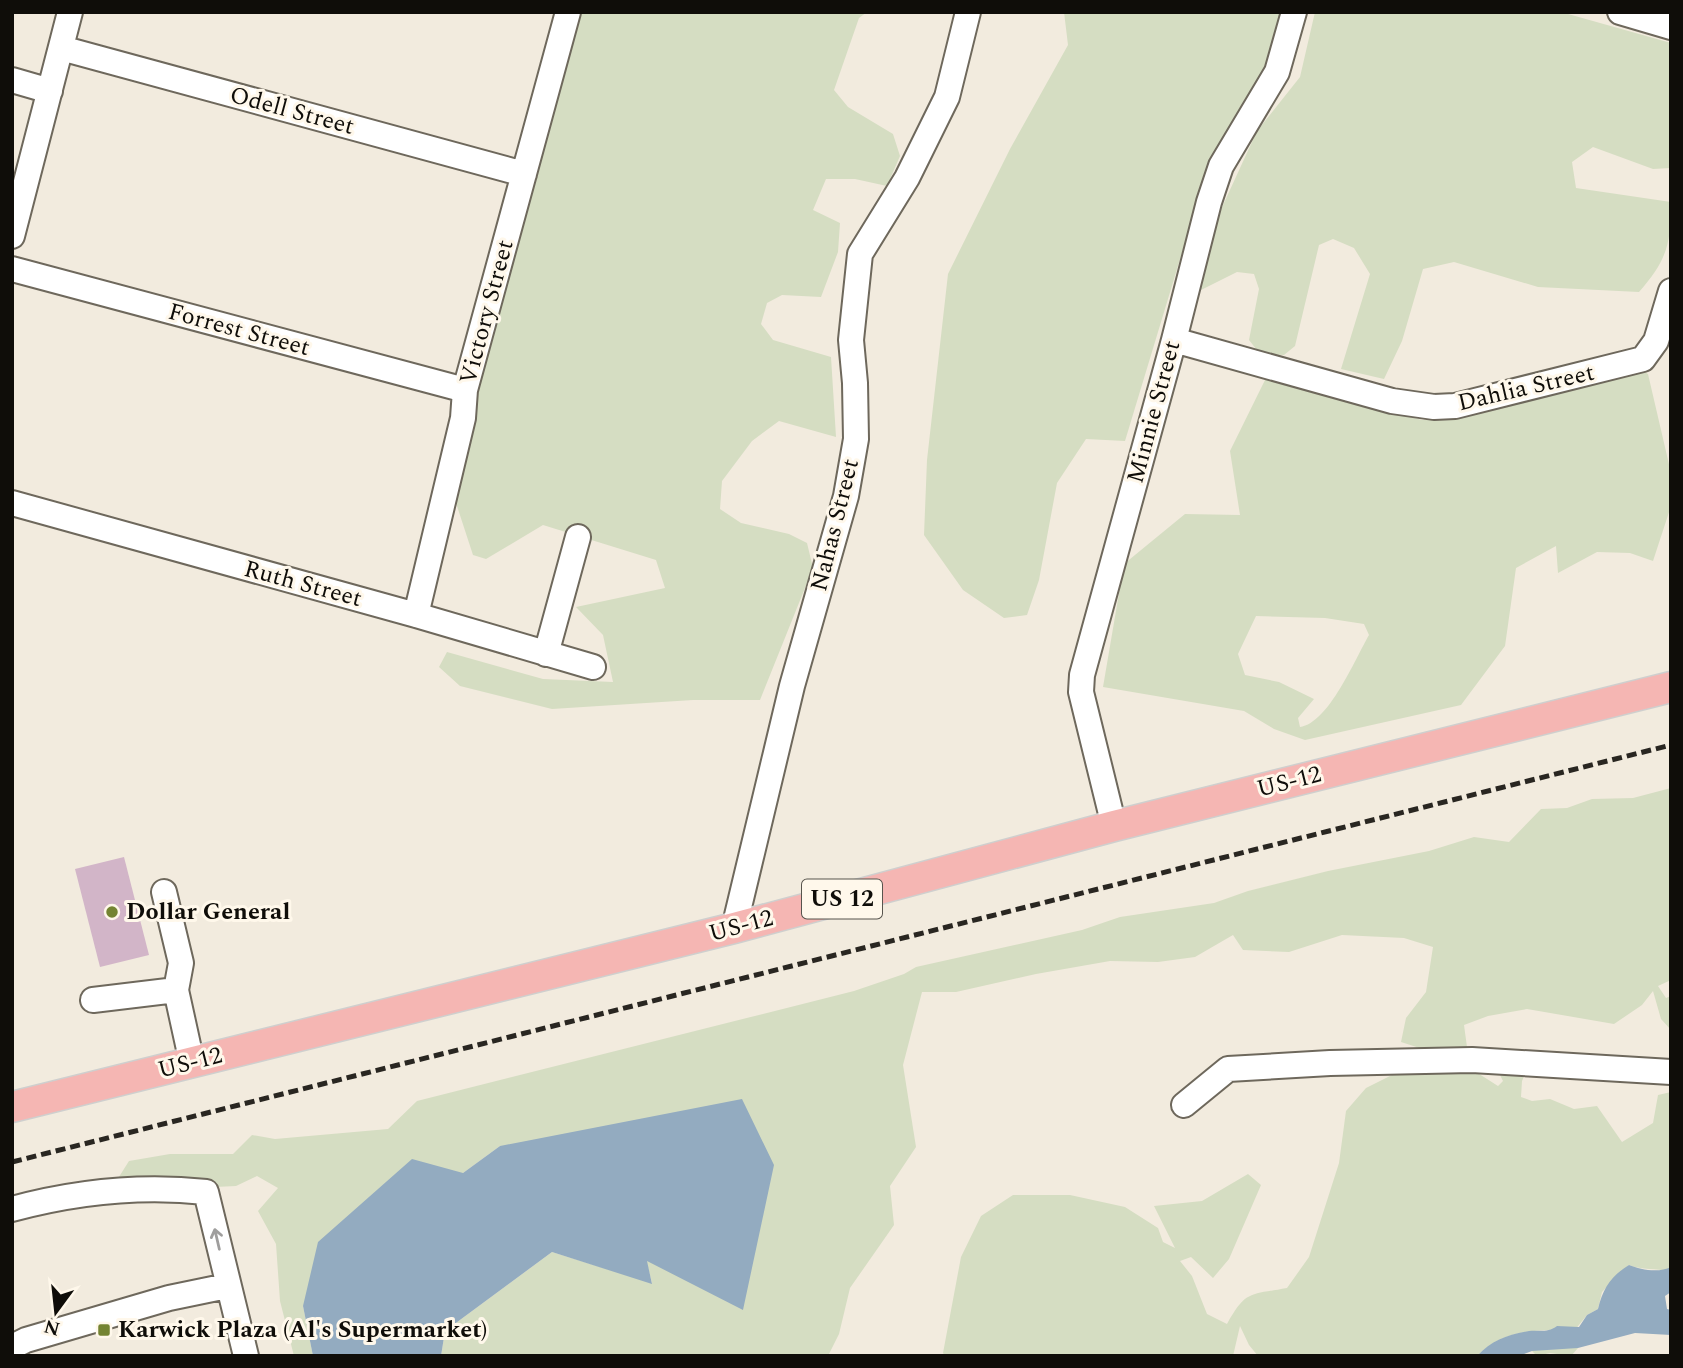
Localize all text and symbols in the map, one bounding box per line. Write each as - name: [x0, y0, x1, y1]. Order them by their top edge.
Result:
- street label: Odell Street: [226, 77, 358, 145]
- street label: Victory Street: [450, 236, 524, 388]
- street label: Forrest Street: [164, 294, 314, 366]
- street label: Minnie Street: [1118, 337, 1190, 487]
- street label: Dahlia Street: [1454, 355, 1598, 421]
- street label: Nahas Street: [801, 455, 869, 595]
- street label: Ruth Street: [240, 551, 366, 617]
- street label: US-12: [1253, 757, 1325, 807]
- road number: US 12: [802, 879, 882, 918]
- place label: Dollar General: [126, 894, 290, 930]
- street label: US-12: [705, 900, 777, 952]
- marker: Dollar General: [104, 904, 120, 920]
- street label: US-12: [154, 1038, 226, 1088]
- one-way arrow: [209, 1228, 223, 1251]
- north arrow: [21, 1277, 91, 1347]
- text: N: [41, 1311, 63, 1343]
- place label: Karwick Plaza (Al's Supermarket): [118, 1312, 487, 1348]
- marker: Karwick Plaza (Al's Supermarket): [96, 1322, 112, 1338]

